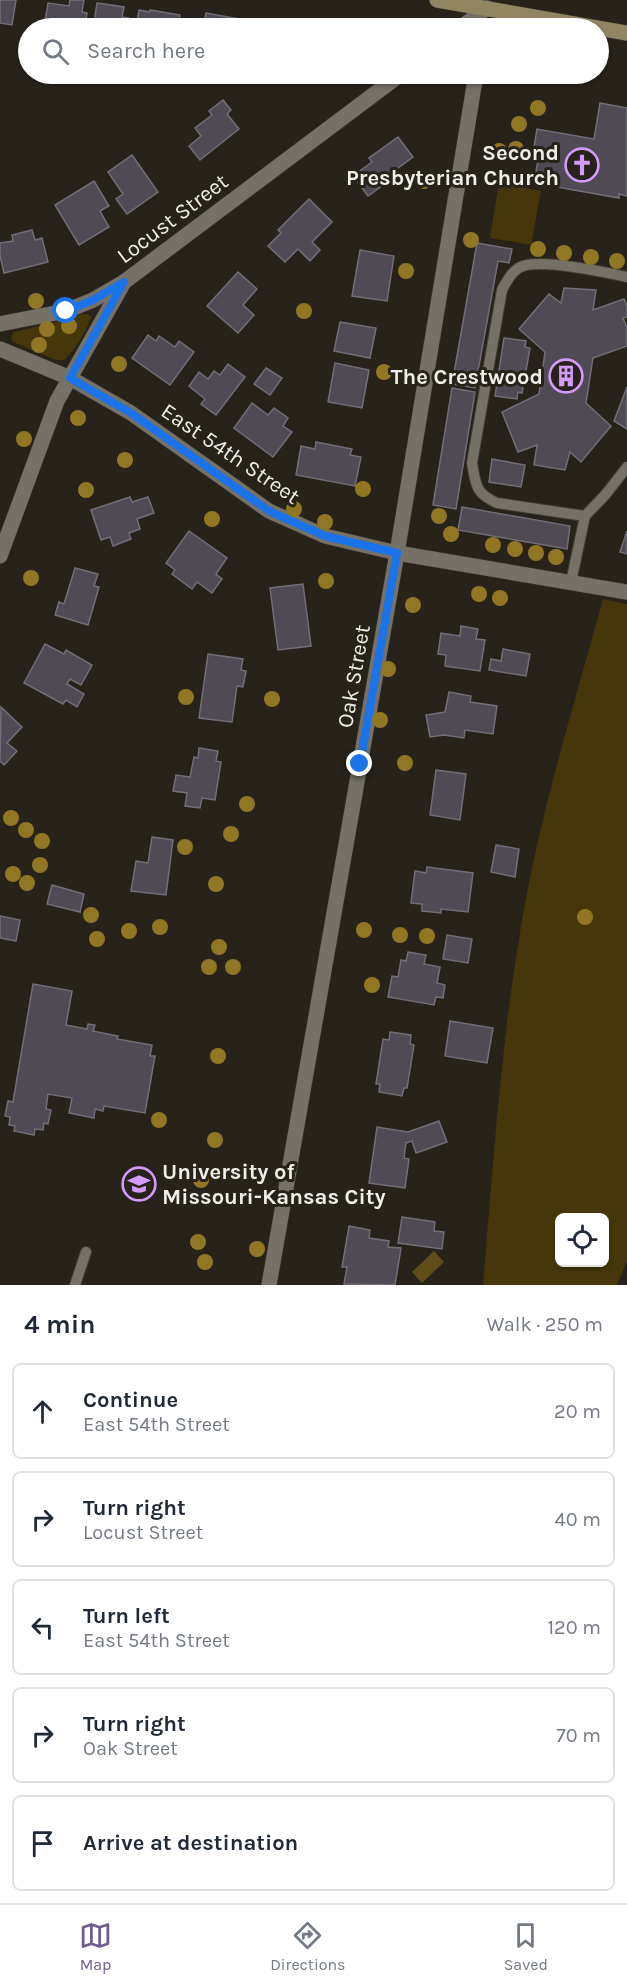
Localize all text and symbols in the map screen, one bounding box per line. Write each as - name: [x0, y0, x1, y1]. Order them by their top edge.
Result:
- search box: [18, 18, 609, 84]
- icon: search: [39, 35, 72, 68]
- text: Search here: [87, 38, 205, 64]
- place label: Second Presbyterian Church: [346, 140, 559, 191]
- church icon: Second Presbyterian Church: [564, 147, 600, 183]
- street label: Locust Street: [112, 169, 233, 269]
- route start: [52, 297, 78, 323]
- building icon: The Crestwood: [548, 358, 584, 394]
- place label: The Crestwood: [391, 364, 543, 390]
- street label: East 54th Street: [156, 398, 305, 510]
- street label: Oak Street: [332, 623, 376, 730]
- route end: [346, 750, 372, 776]
- place label: University of Missouri-Kansas City: [162, 1159, 386, 1210]
- school or university icon: University of Missouri-Kansas City: [121, 1166, 157, 1202]
- map controls: [555, 1213, 609, 1267]
- button: locate: [555, 1213, 609, 1267]
- text: 4 min: [24, 1309, 95, 1340]
- text: Walk · 250 m: [487, 1313, 603, 1336]
- text: Continue: [83, 1387, 178, 1413]
- icon: ahead: [26, 1395, 59, 1428]
- text: 20 m: [554, 1400, 601, 1423]
- text: East 54th Street: [83, 1413, 230, 1436]
- text: Turn right: [83, 1495, 186, 1521]
- icon: right: [26, 1503, 59, 1536]
- text: 40 m: [555, 1508, 601, 1531]
- text: Locust Street: [83, 1521, 203, 1544]
- text: Turn left: [83, 1603, 170, 1629]
- icon: left: [26, 1611, 59, 1644]
- text: 120 m: [547, 1616, 601, 1639]
- text: East 54th Street: [83, 1629, 230, 1652]
- text: Turn right: [83, 1711, 186, 1737]
- icon: right: [26, 1719, 59, 1752]
- text: 70 m: [556, 1724, 601, 1747]
- text: Oak Street: [83, 1737, 178, 1760]
- icon: arrive: [26, 1827, 59, 1860]
- text: Arrive at destination: [83, 1830, 298, 1856]
- tab: Map: [79, 1919, 112, 1974]
- tab: Directions: [270, 1919, 345, 1974]
- tab: Saved: [504, 1919, 548, 1974]

